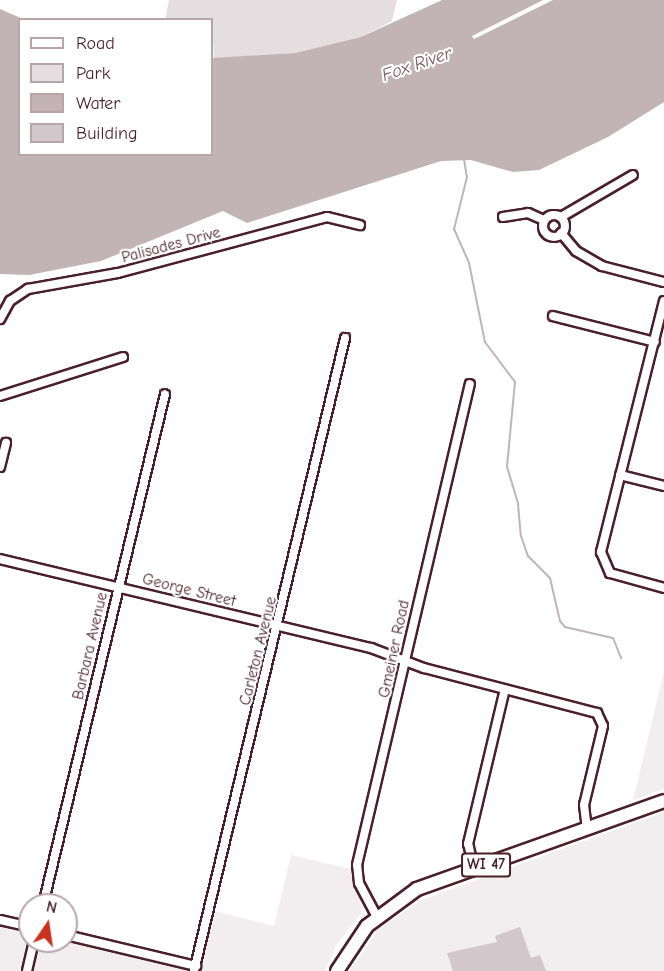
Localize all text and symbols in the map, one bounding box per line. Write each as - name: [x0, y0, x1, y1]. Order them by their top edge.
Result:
- legend: [18, 18, 213, 156]
- text: Road: [76, 33, 115, 54]
- water label: Fox River: [379, 43, 455, 87]
- text: Park: [76, 63, 110, 84]
- text: Water: [76, 93, 120, 114]
- text: Building: [76, 123, 138, 144]
- street label: Palisades Drive: [120, 223, 222, 267]
- street label: George Street: [140, 569, 238, 611]
- street label: Barbara Avenue: [68, 590, 112, 702]
- street label: Carleton Avenue: [235, 595, 281, 707]
- street label: Gmeiner Road: [374, 598, 414, 700]
- road number: WI 47: [460, 853, 512, 877]
- north arrow: [18, 893, 78, 953]
- text: N: [44, 897, 59, 917]

